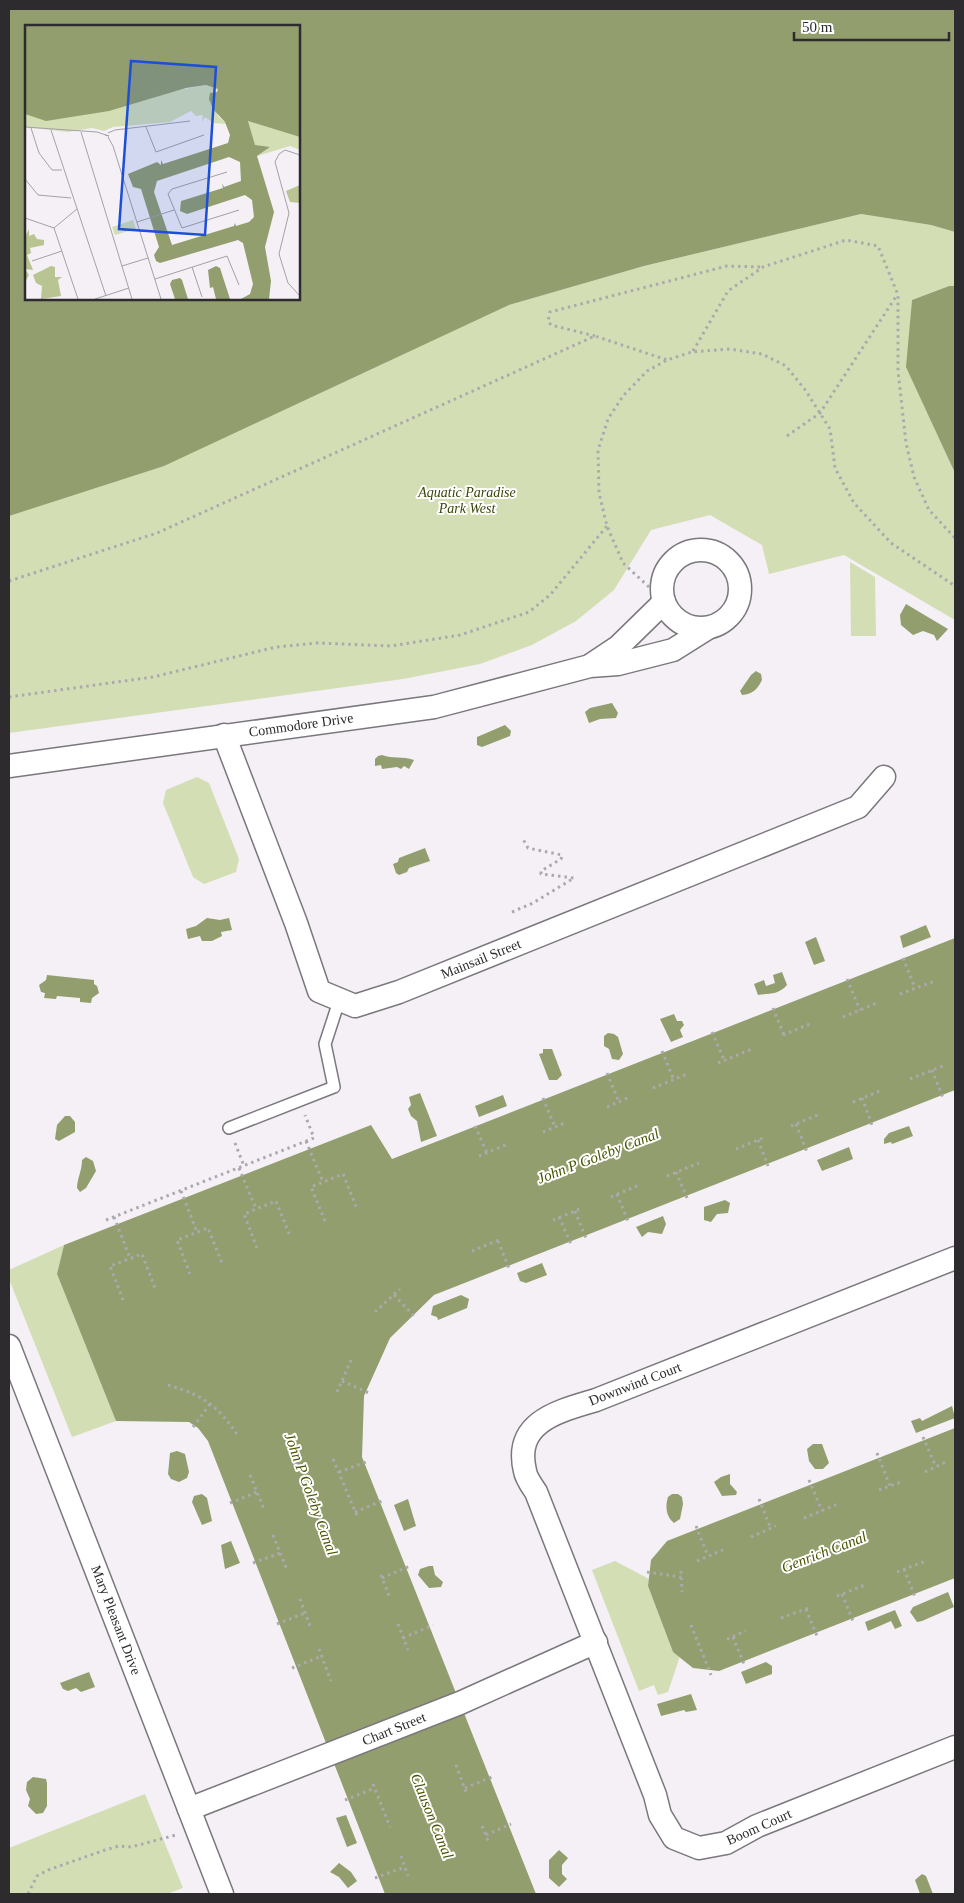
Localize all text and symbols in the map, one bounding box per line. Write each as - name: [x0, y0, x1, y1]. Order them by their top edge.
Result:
- scale bar: [794, 10, 949, 42]
- text: 50 m: [802, 19, 833, 35]
- inset map: [25, 25, 300, 300]
- park label: Aquatic Paradise Park West: [417, 485, 516, 516]
- street label: Commodore Drive: [248, 710, 354, 740]
- street label: Mainsail Street: [439, 936, 523, 982]
- water label: John P Goleby Canal: [535, 1125, 661, 1187]
- street label: Downwind Court: [587, 1359, 683, 1408]
- water label: John P Goleby Canal: [281, 1431, 341, 1557]
- water label: Genrich Canal: [779, 1528, 869, 1576]
- street label: Mary Pleasant Drive: [88, 1563, 144, 1677]
- street label: Chart Street: [360, 1709, 428, 1749]
- water label: Clauson Canal: [408, 1771, 456, 1861]
- street label: Boom Court: [724, 1806, 794, 1848]

